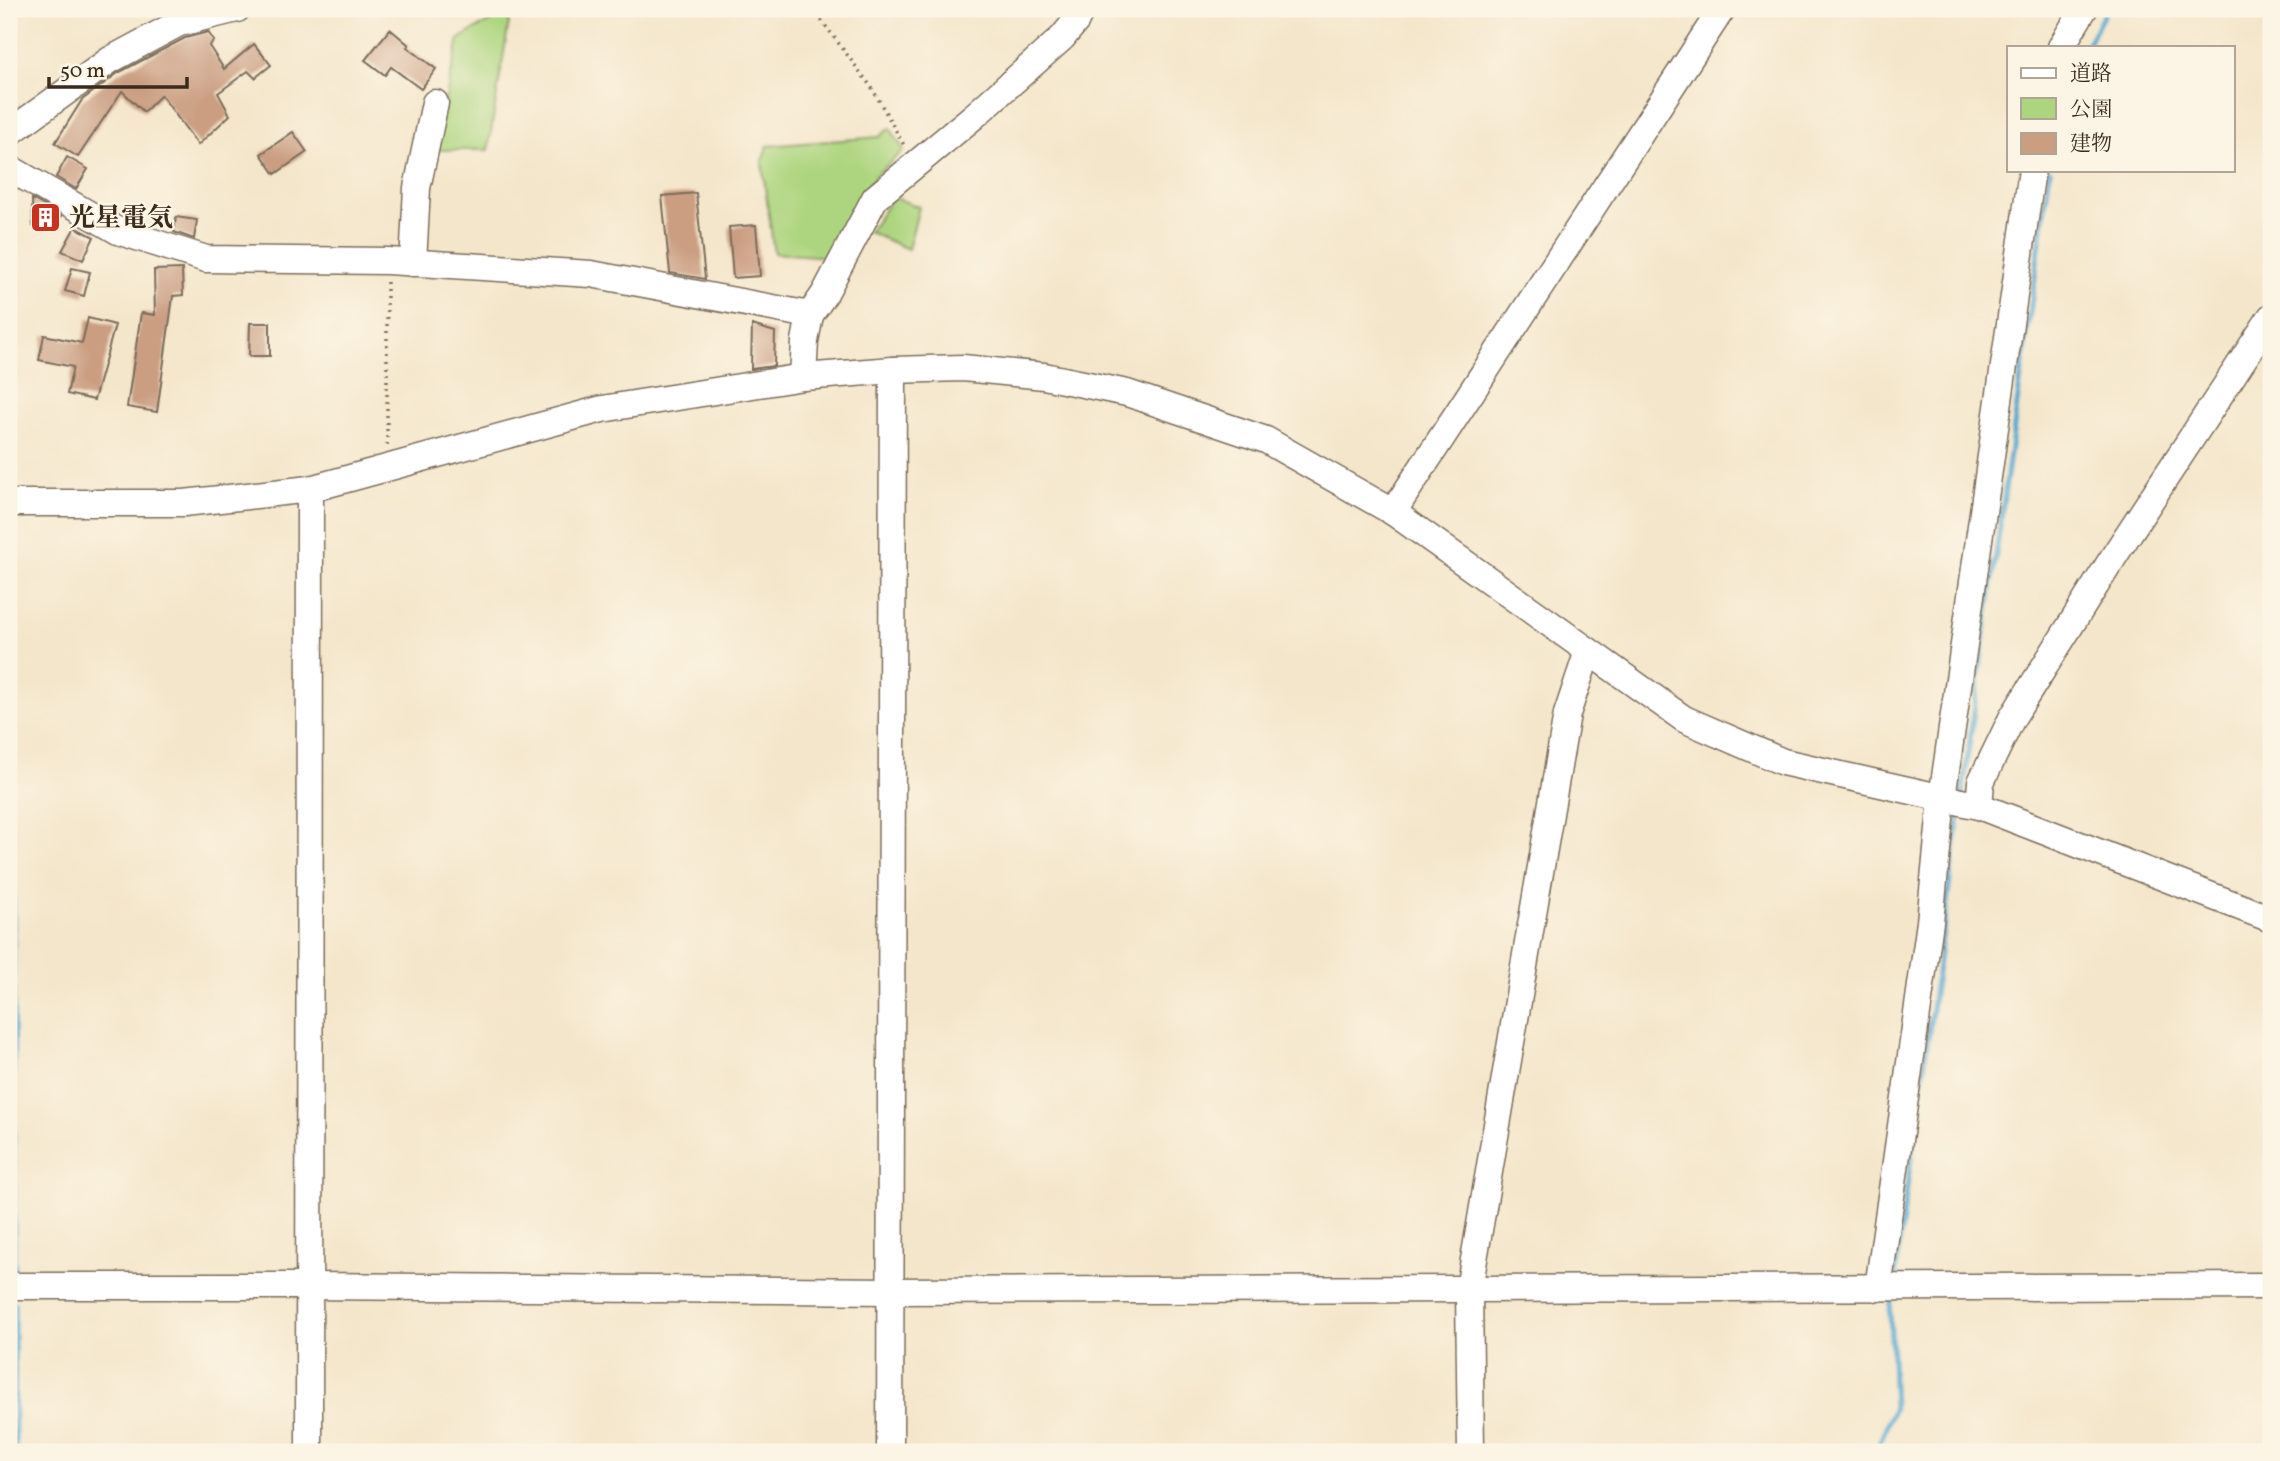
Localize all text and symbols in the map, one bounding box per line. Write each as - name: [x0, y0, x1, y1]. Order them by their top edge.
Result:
- scale bar: [49, 46, 187, 90]
- legend: [2007, 46, 2234, 172]
- text: 50 m: [60, 57, 105, 86]
- text: 道路: [2070, 60, 2112, 89]
- text: 公園: [2070, 96, 2112, 125]
- text: 建物: [2070, 130, 2112, 159]
- building icon: 光星電気: [29, 200, 63, 234]
- place label: 光星電気: [69, 201, 173, 237]

